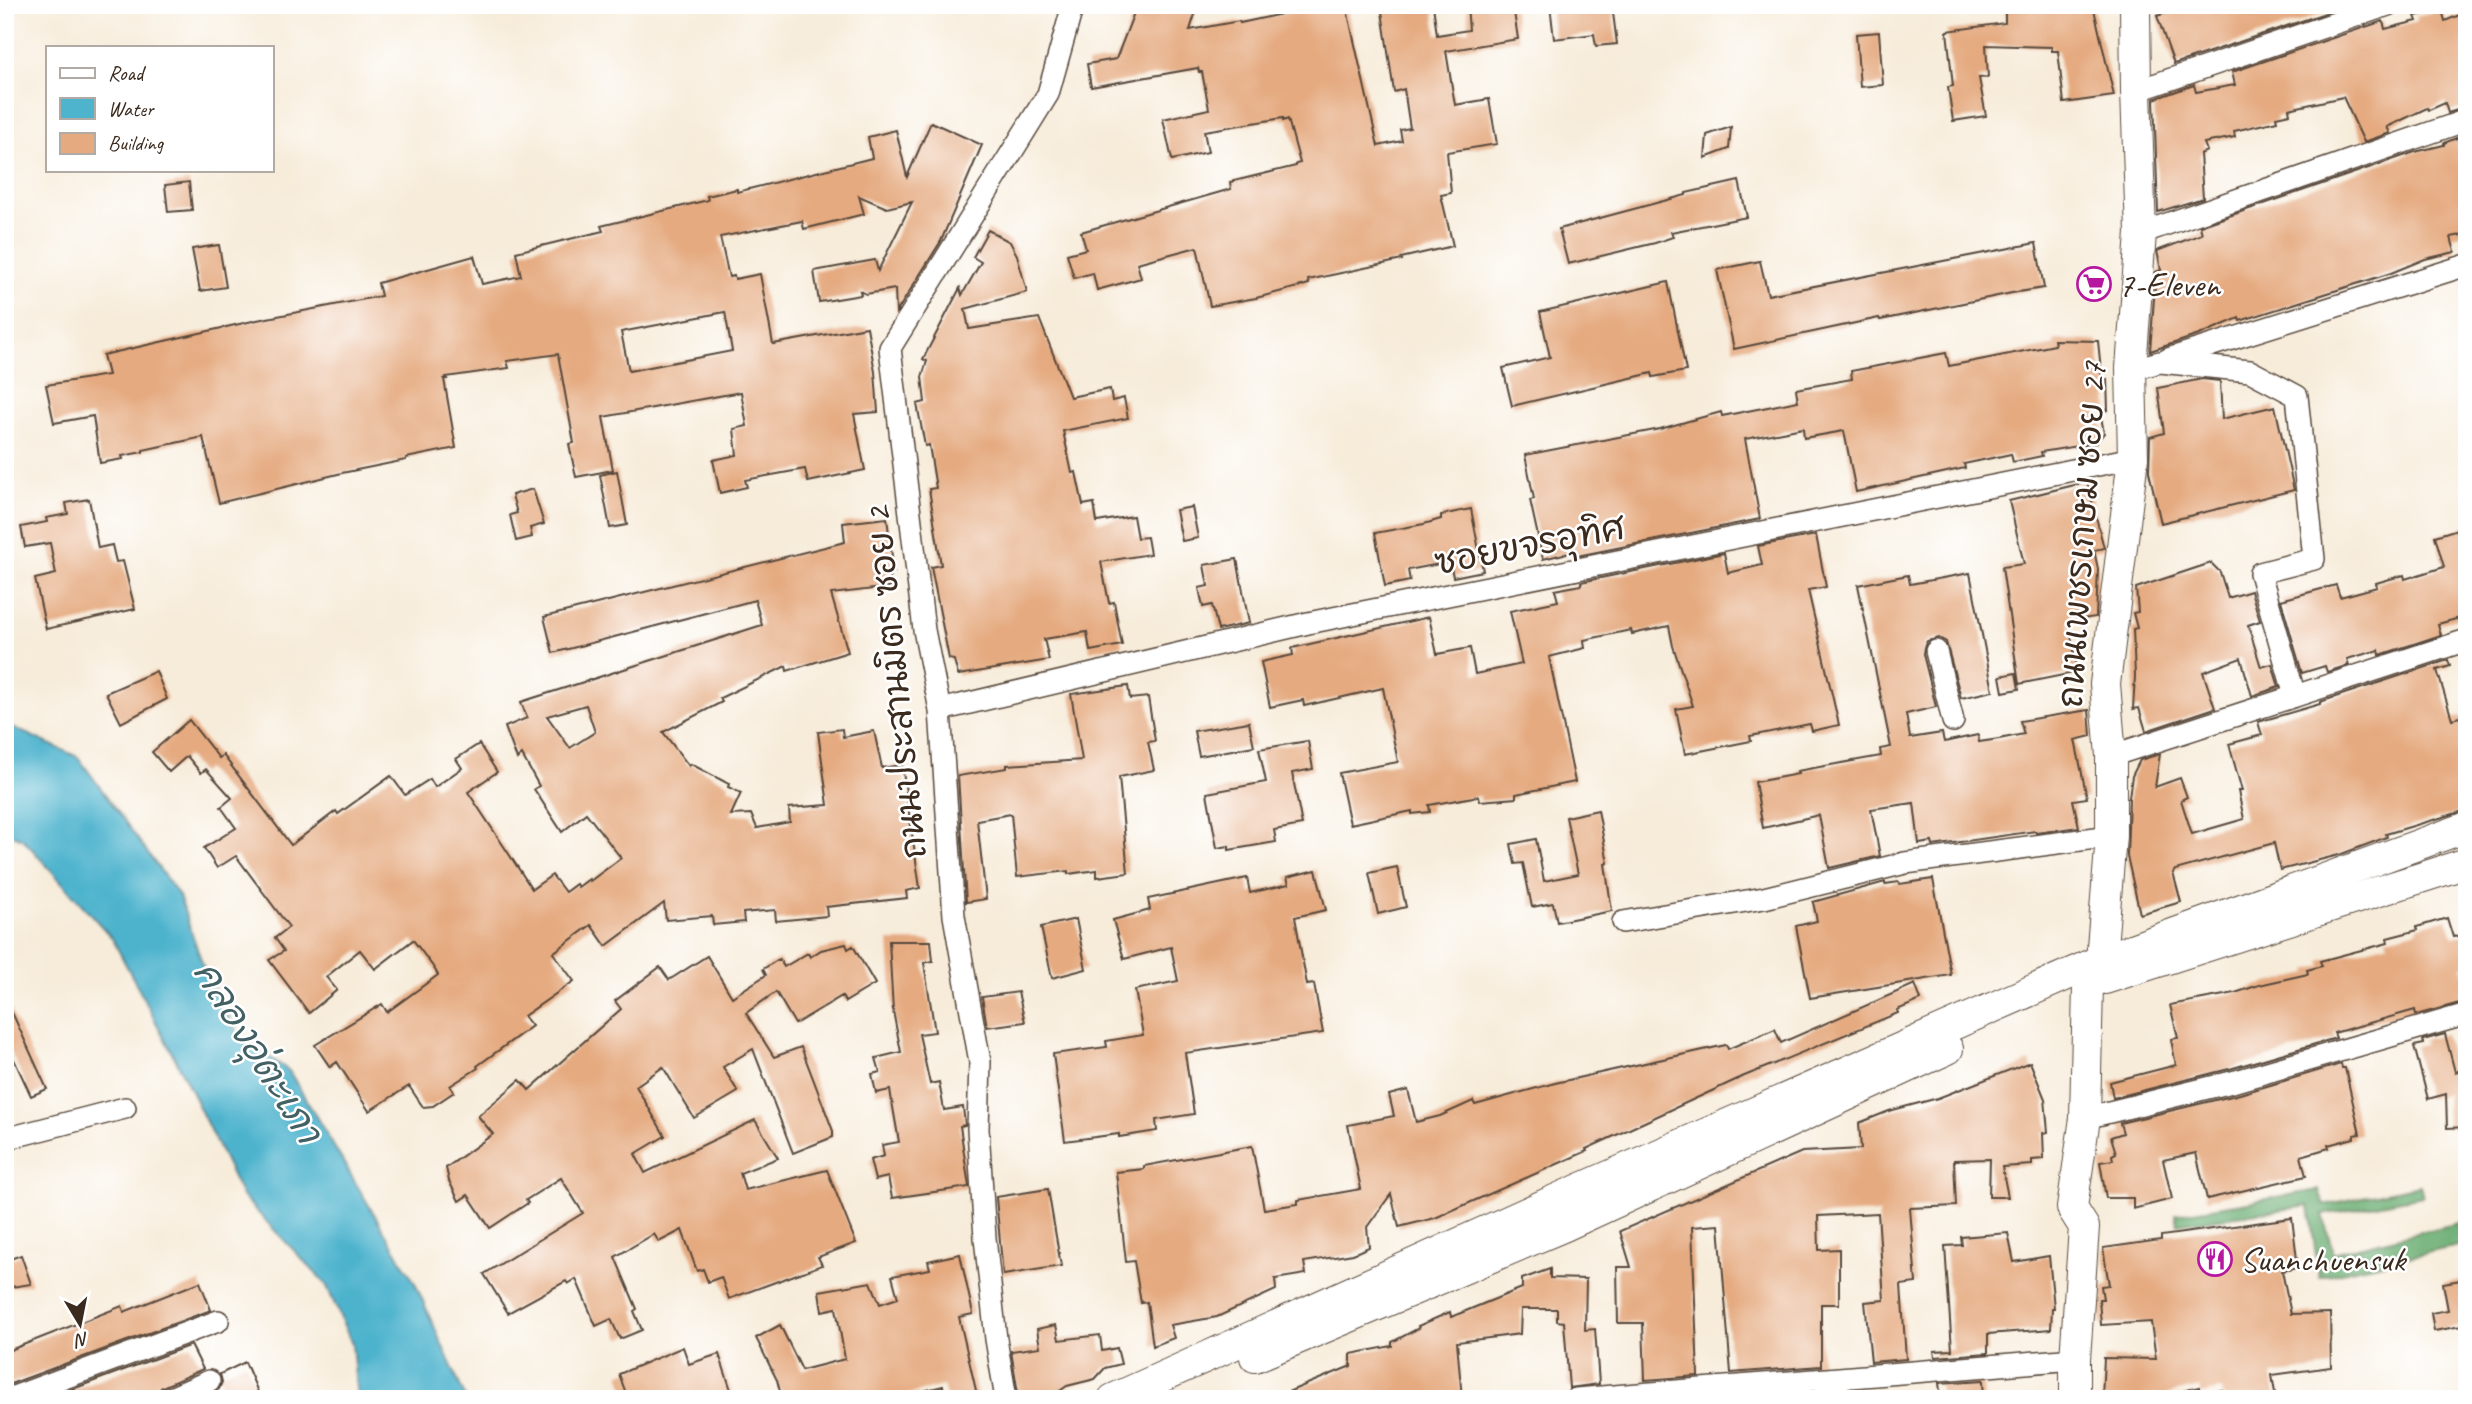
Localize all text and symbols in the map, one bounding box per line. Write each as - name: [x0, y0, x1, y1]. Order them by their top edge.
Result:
- legend: [46, 46, 273, 172]
- text: Road: [108, 60, 147, 86]
- text: Water: [108, 96, 155, 122]
- text: Building: [108, 130, 165, 156]
- place label: 7-Eleven: [2118, 262, 2222, 307]
- supermarket icon: 7-Eleven: [2075, 265, 2113, 303]
- street label: ถนนเพชรเกษม ซอย 27: [2047, 358, 2117, 709]
- street label: ถนนประสานมิตร ซอย 2: [855, 502, 937, 861]
- street label: ซอยขจรอุทิศ: [1431, 504, 1631, 589]
- water label: คลองอุ่ตะเภา: [180, 952, 334, 1156]
- place label: Suanchuensuk: [2240, 1237, 2407, 1282]
- restaurant icon: Suanchuensuk: [2196, 1240, 2234, 1278]
- north arrow: [46, 1288, 116, 1358]
- text: N: [72, 1327, 91, 1353]

